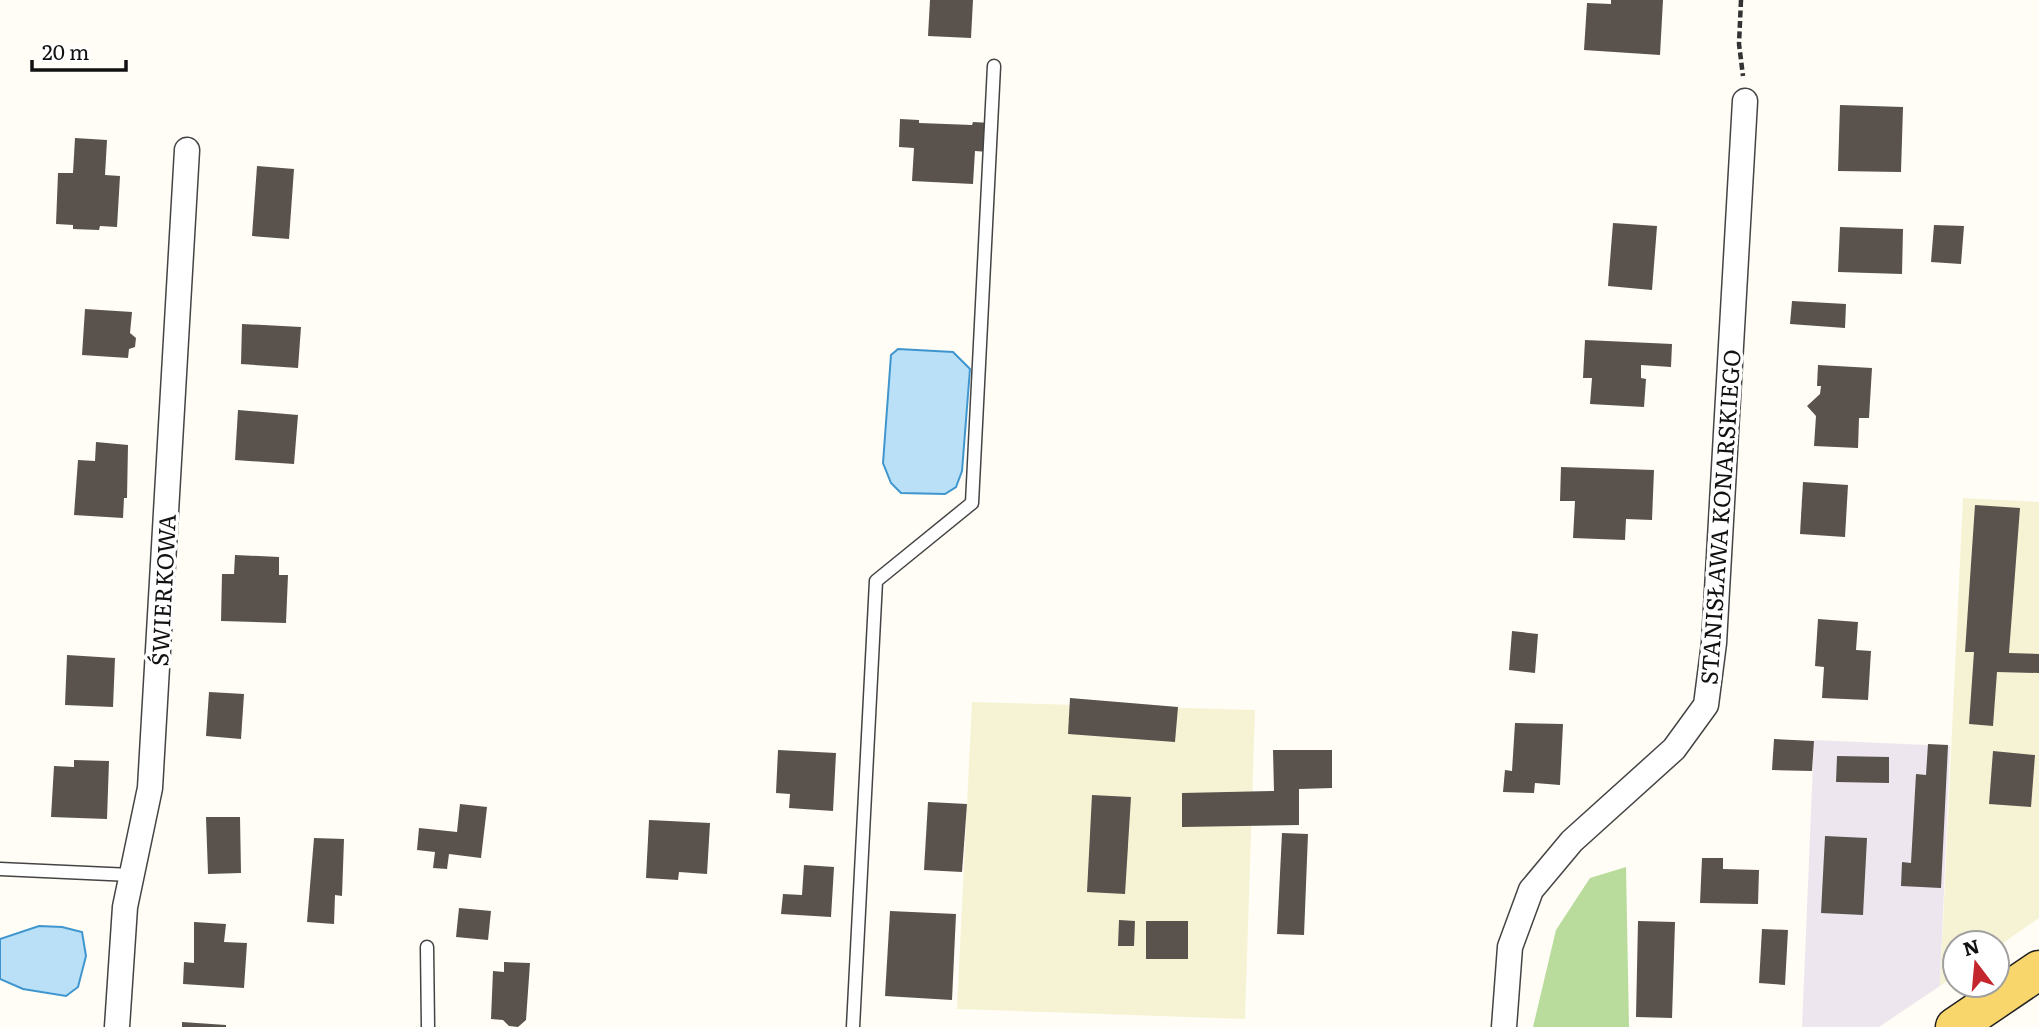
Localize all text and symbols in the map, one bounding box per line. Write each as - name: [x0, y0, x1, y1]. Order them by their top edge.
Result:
- scale bar: [32, 28, 126, 72]
- text: 20 m: [42, 35, 89, 66]
- street label: STANISŁAWA KONARSKIEGO: [1690, 348, 1748, 686]
- street label: ŚWIERKOWA: [141, 513, 183, 667]
- north arrow: [1941, 929, 2011, 999]
- text: N: [1960, 931, 1983, 962]

